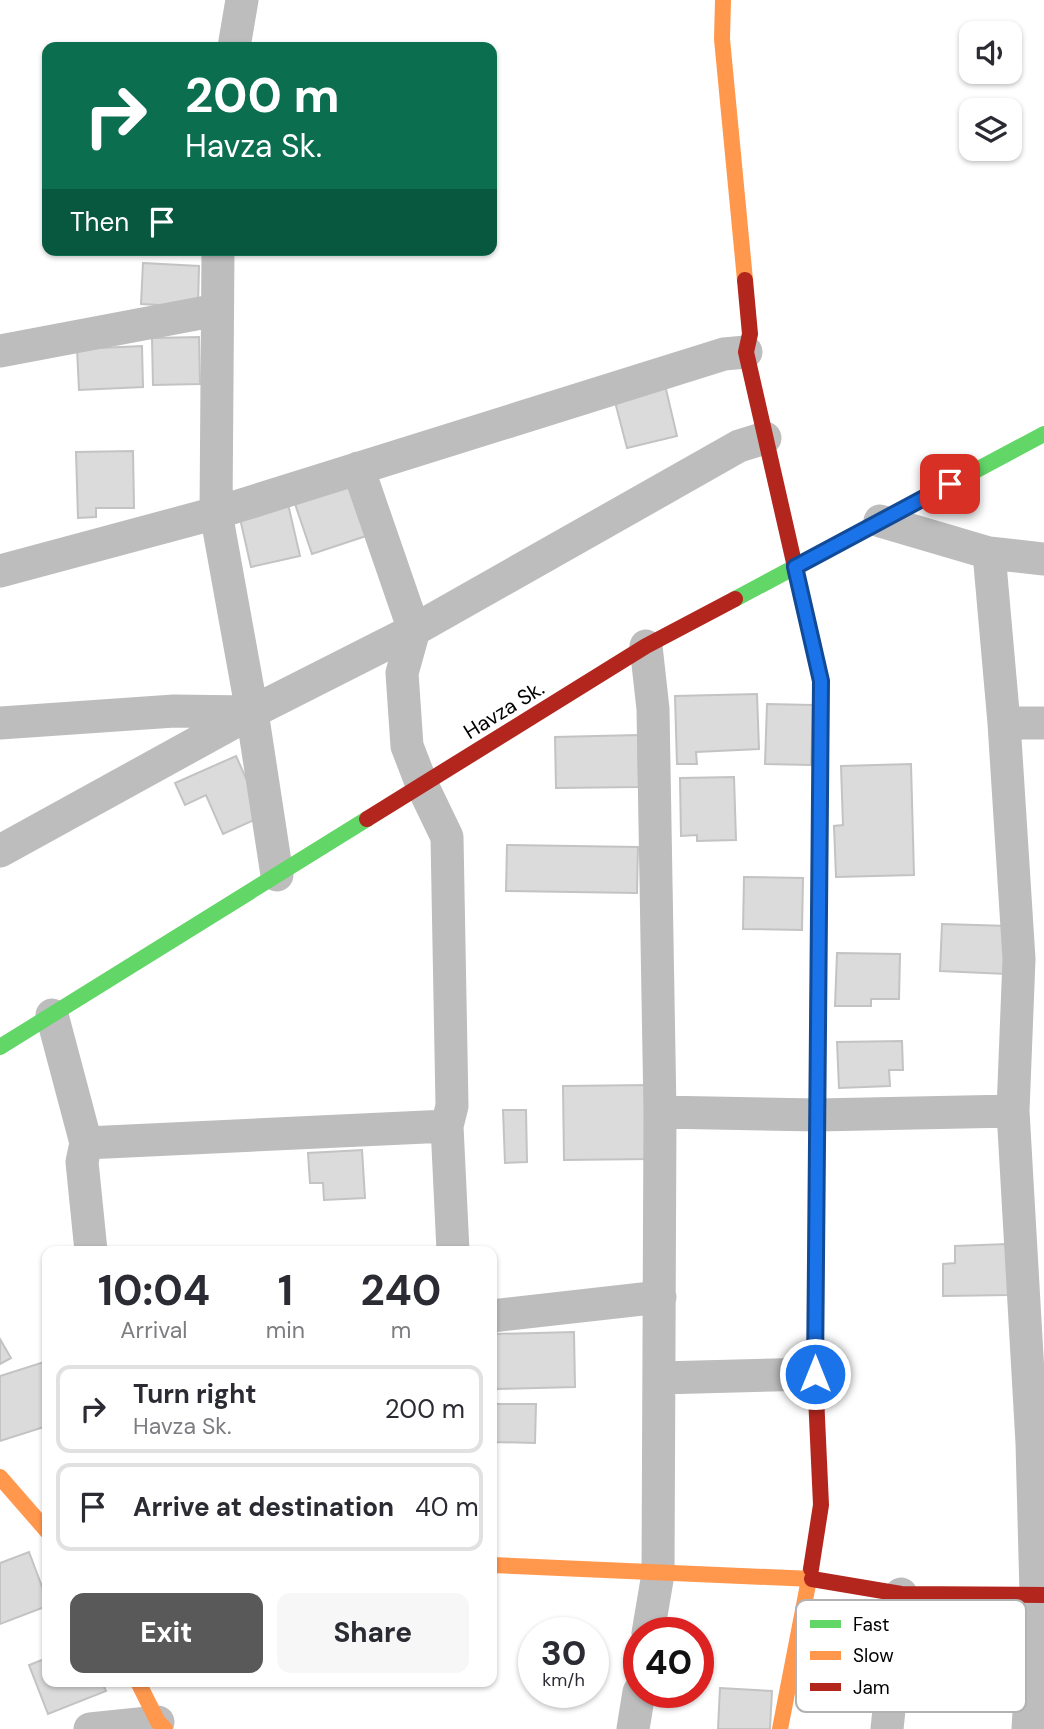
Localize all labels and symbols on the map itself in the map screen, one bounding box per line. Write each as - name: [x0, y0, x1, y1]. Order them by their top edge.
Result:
- pin: [920, 454, 980, 514]
- street label: Havza Sk.: [458, 674, 550, 746]
- position arrow: [778, 1337, 852, 1411]
- legend: [796, 1600, 1026, 1712]
- text: Fast: [853, 1612, 889, 1637]
- speed limit sign: 40: [623, 1617, 714, 1708]
- text: Slow: [853, 1643, 894, 1668]
- text: Jam: [853, 1675, 890, 1700]

